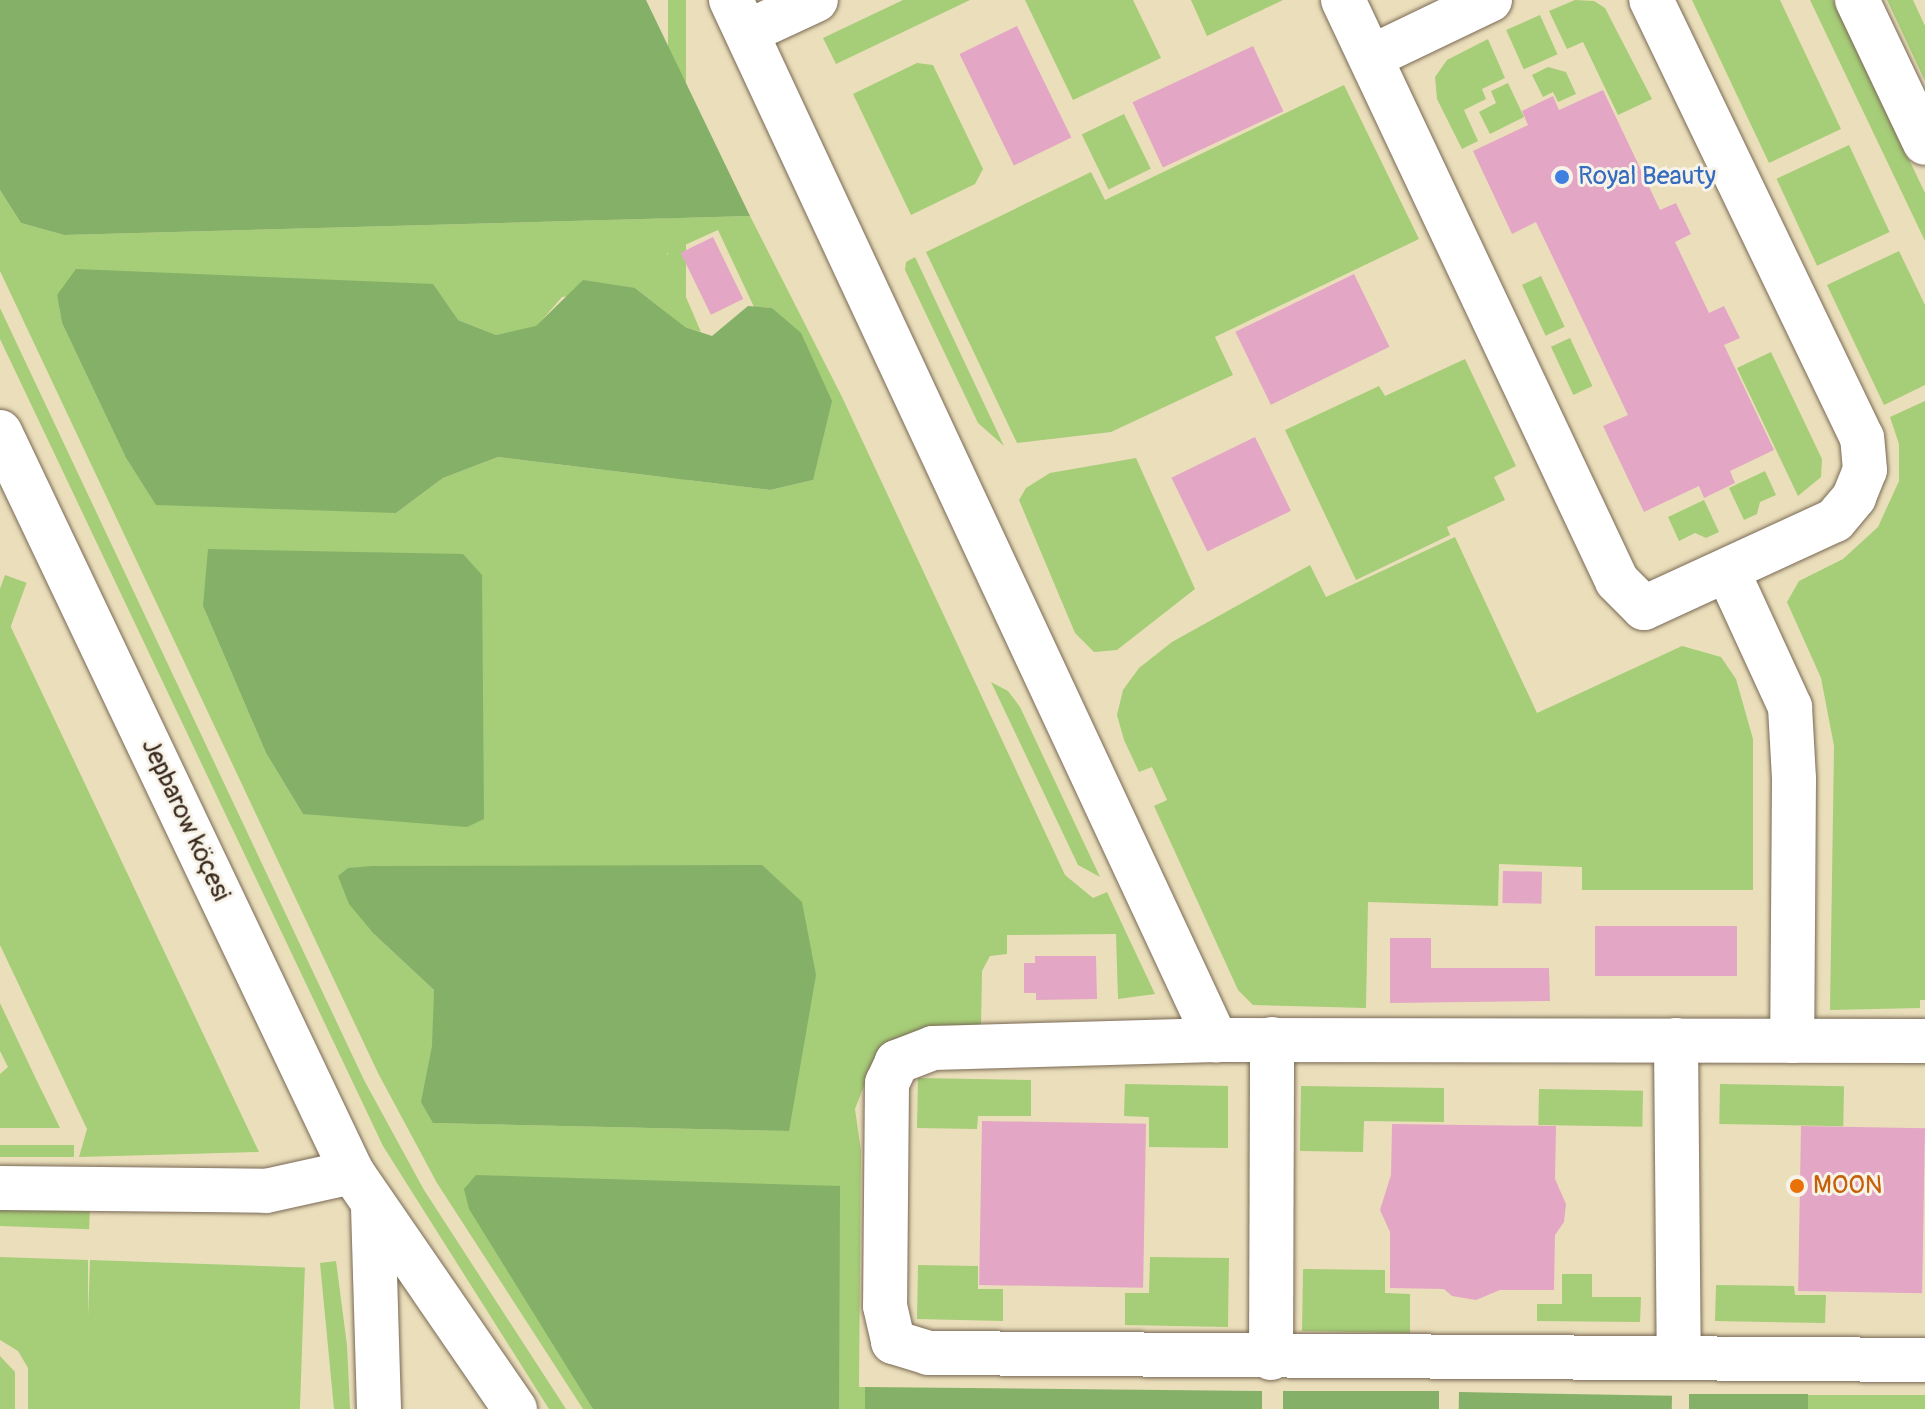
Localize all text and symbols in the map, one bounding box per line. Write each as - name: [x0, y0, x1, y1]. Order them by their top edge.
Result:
- place label: Royal Beauty: [1578, 161, 1716, 193]
- marker: Royal Beauty: [1553, 168, 1571, 186]
- street label: Jepbarow köçesi: [134, 734, 236, 906]
- place label: MOON: [1813, 1170, 1882, 1202]
- marker: MOON: [1788, 1177, 1806, 1195]

